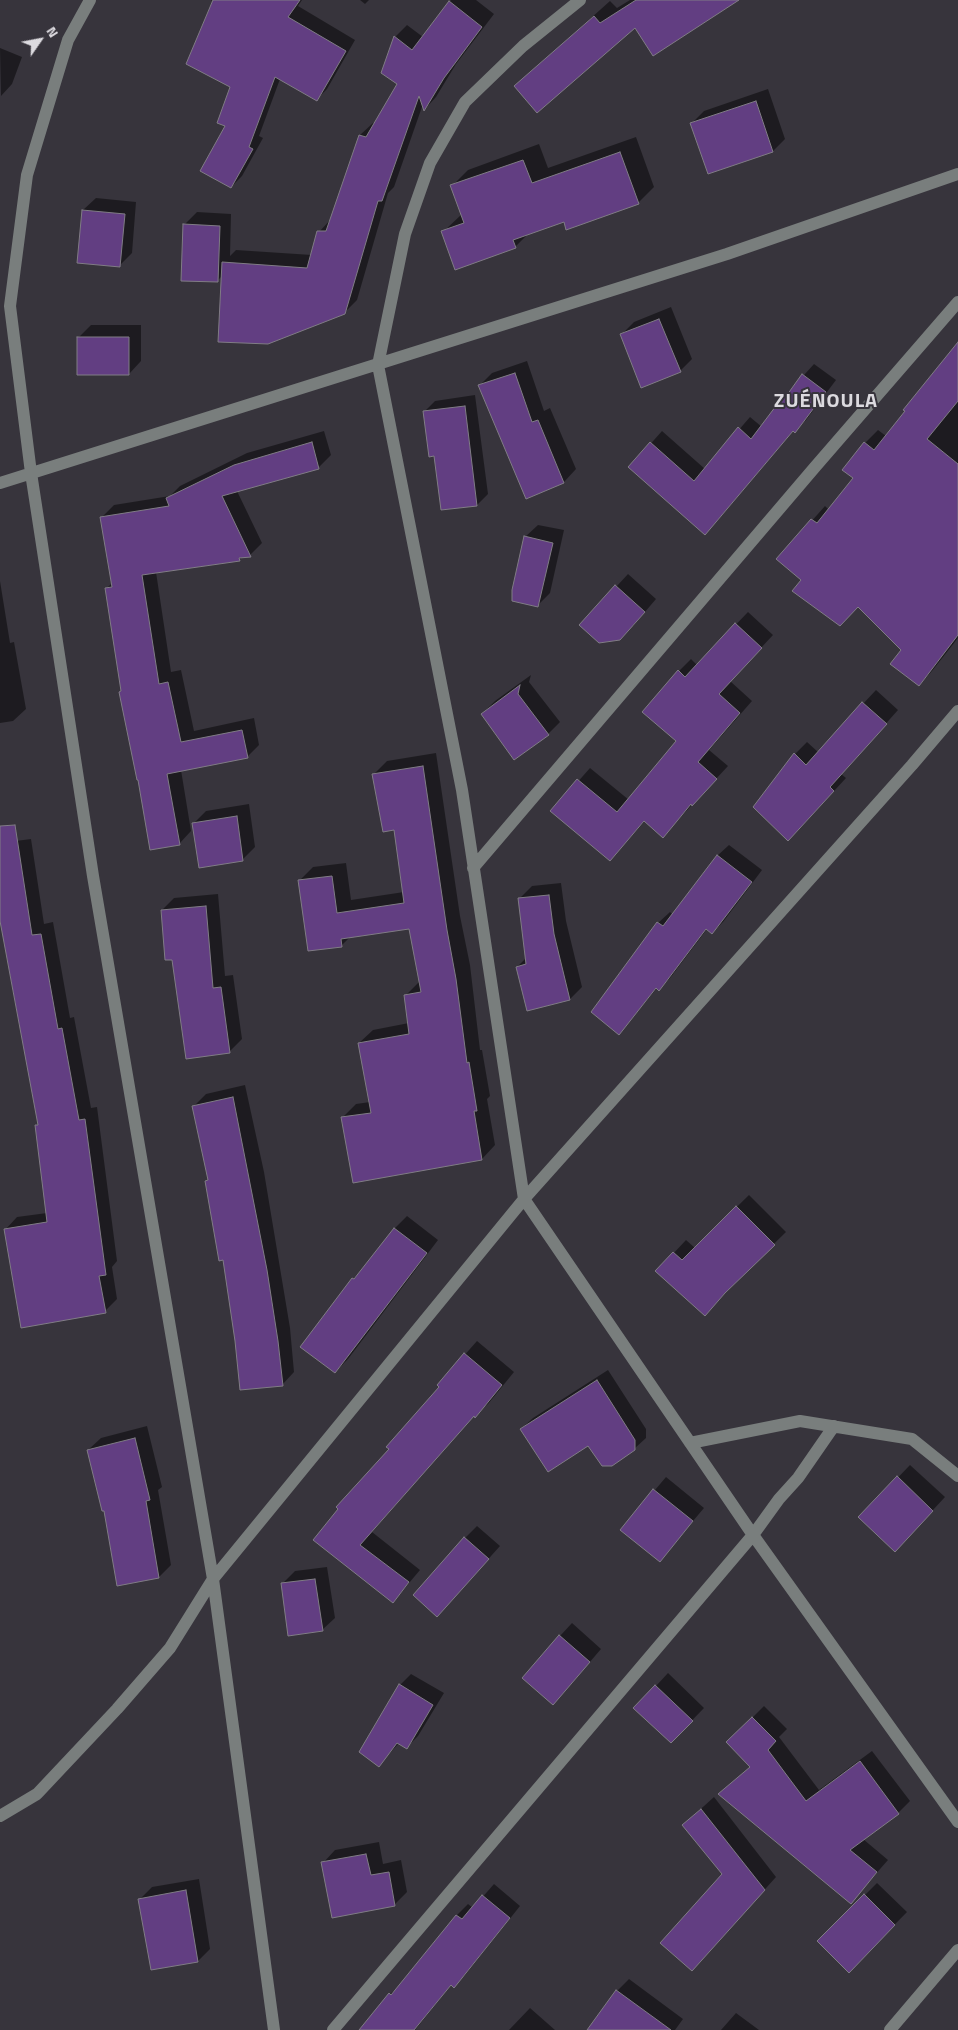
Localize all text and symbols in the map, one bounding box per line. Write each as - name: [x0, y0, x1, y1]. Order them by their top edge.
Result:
- north arrow: [15, 15, 65, 65]
- text: N: [42, 22, 64, 41]
- district label: ZUÉNOULA: [773, 390, 879, 414]

